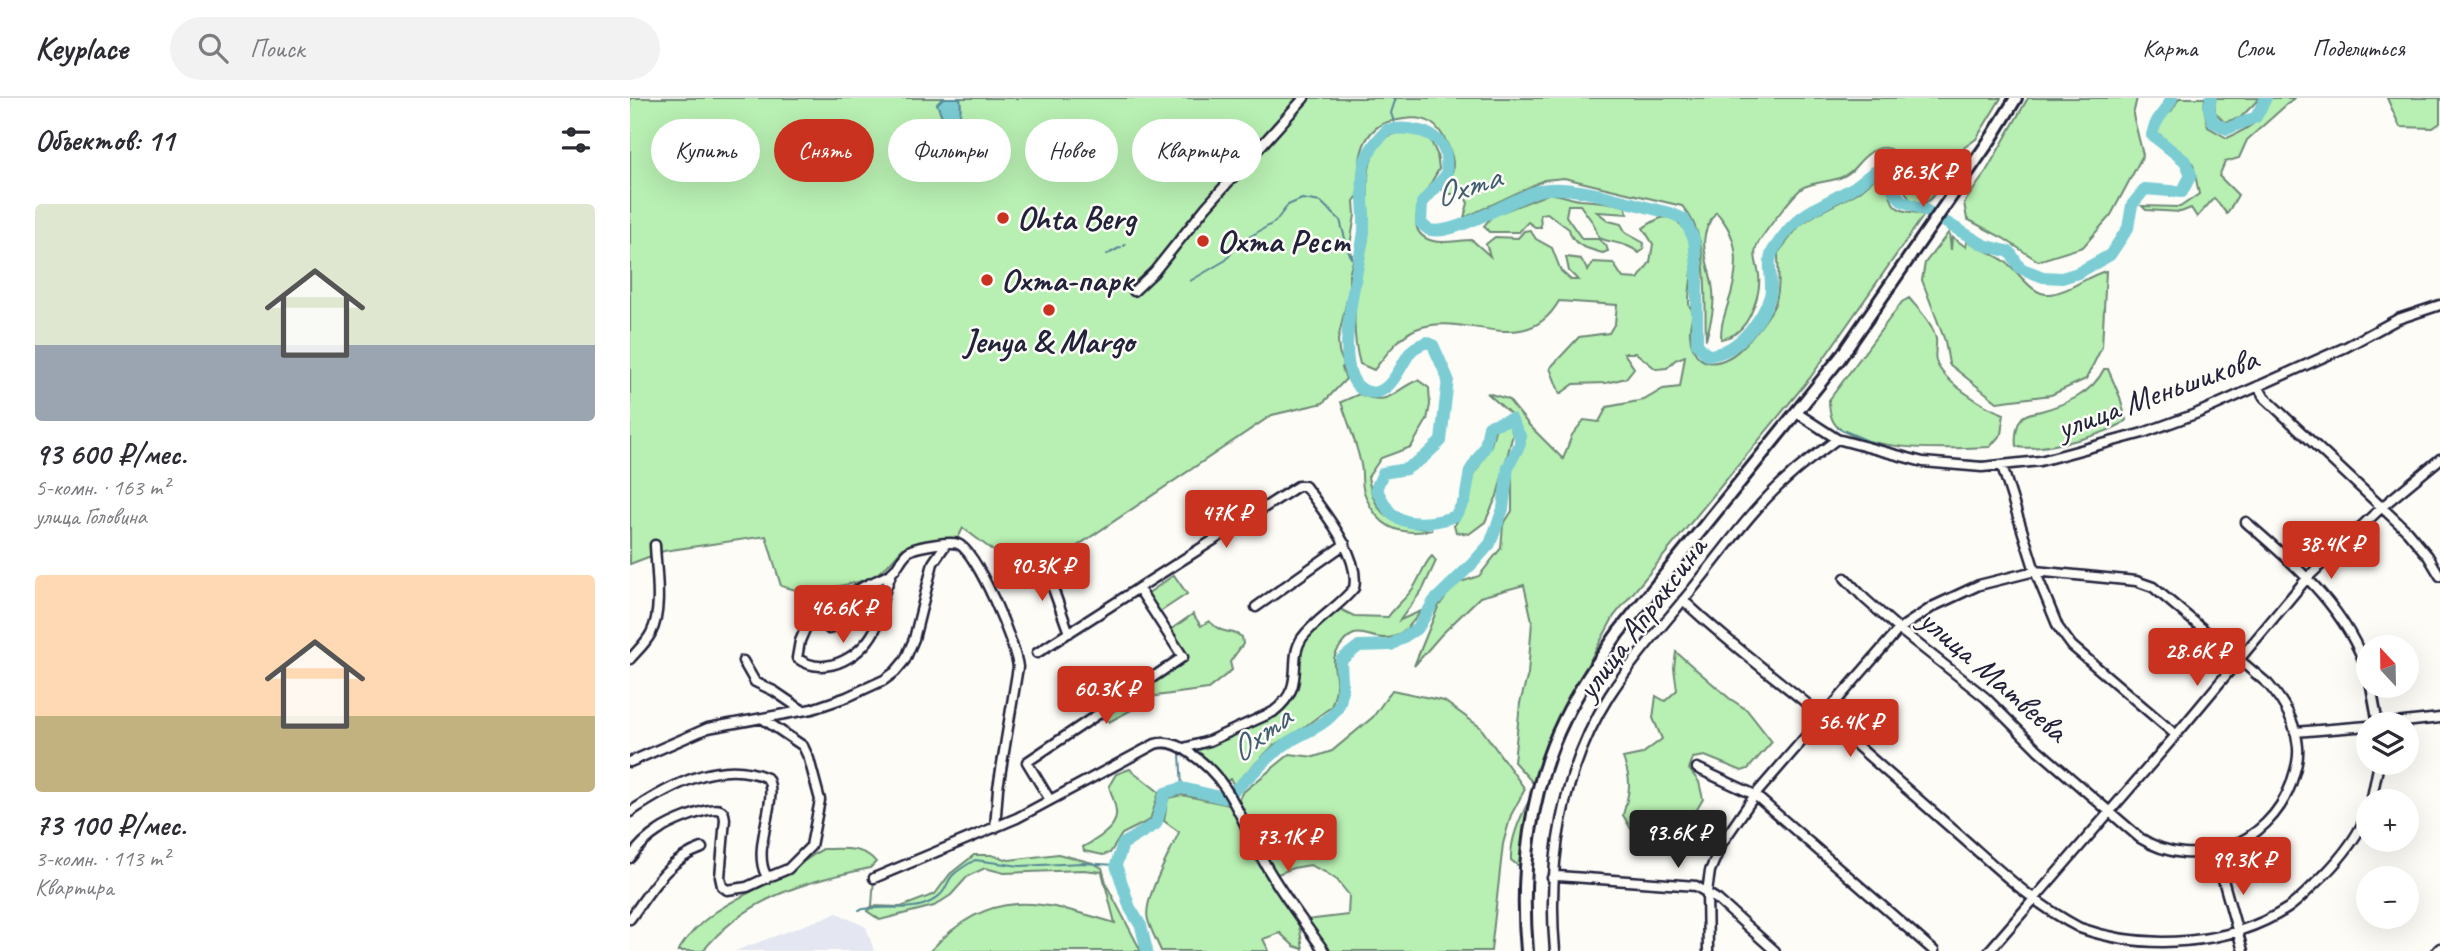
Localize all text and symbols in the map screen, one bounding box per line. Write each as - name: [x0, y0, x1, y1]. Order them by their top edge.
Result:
- search box: [170, 17, 660, 80]
- text: Keyplace: [35, 27, 128, 69]
- icon: search: [194, 29, 232, 67]
- text: Поиск: [250, 32, 305, 65]
- text: Карта: [2143, 33, 2197, 63]
- text: Слои: [2235, 33, 2274, 63]
- text: Поделиться: [2312, 33, 2405, 63]
- chip: Купить: [651, 119, 760, 182]
- chip: Снять: [774, 119, 874, 182]
- chip: Фильтры: [888, 119, 1011, 182]
- chip: Новое: [1025, 119, 1118, 182]
- chip: Квартира: [1132, 119, 1262, 182]
- text: Объектов: 11: [35, 121, 174, 159]
- icon: filters: [557, 121, 595, 159]
- pin: 86.3K ₽: [1858, 150, 1988, 209]
- water label: Охта: [1428, 153, 1509, 218]
- text: 86.3K ₽: [1890, 157, 1956, 186]
- place label: Ohta Berg: [1017, 197, 1138, 239]
- marker: Ohta Berg: [995, 210, 1011, 226]
- place label: Охта Рест: [1217, 220, 1351, 262]
- marker: Охта Рест: [1195, 233, 1211, 249]
- icon: home: [252, 250, 378, 376]
- place label: Охта-парк: [1001, 259, 1136, 301]
- marker: Охта-парк: [979, 272, 995, 288]
- marker: Jenya & Margo: [1041, 302, 1057, 318]
- place label: Jenya & Margo: [962, 320, 1137, 362]
- street label: улица Меньшикова: [2049, 336, 2266, 449]
- text: 93 600 ₽/мес.: [35, 435, 186, 473]
- text: 5-комн. · 163 m²: [35, 473, 169, 502]
- pin: 47K ₽: [1177, 490, 1275, 550]
- text: 47K ₽: [1201, 498, 1251, 527]
- text: улица Головина: [35, 502, 147, 531]
- pin: 38.4K ₽: [2266, 522, 2396, 581]
- street label: улица Апраксина: [1565, 526, 1717, 709]
- text: 38.4K ₽: [2299, 529, 2363, 558]
- pin: 90.3K ₽: [977, 544, 1107, 603]
- text: 90.3K ₽: [1010, 551, 1074, 580]
- pin: 46.6K ₽: [778, 586, 908, 645]
- text: 46.6K ₽: [810, 593, 876, 622]
- street label: улица Матвеева: [1910, 598, 2079, 753]
- icon: home: [252, 621, 378, 747]
- pin: 28.6K ₽: [2132, 628, 2262, 688]
- north arrow: [2356, 635, 2418, 698]
- map controls: [2356, 635, 2419, 929]
- text: 28.6K ₽: [2164, 636, 2230, 665]
- pin: 60.3K ₽: [1041, 666, 1171, 726]
- text: 60.3K ₽: [1073, 674, 1139, 703]
- water label: Охта: [1220, 694, 1303, 772]
- pin: 56.4K ₽: [1785, 700, 1915, 759]
- text: 56.4K ₽: [1818, 707, 1882, 736]
- button: layers: [2356, 712, 2419, 775]
- button: +: [2356, 789, 2419, 852]
- text: 73 100 ₽/мес.: [35, 806, 186, 844]
- pin: 93.6K ₽: [1613, 810, 1743, 870]
- pin: 73.1K ₽: [1223, 814, 1353, 874]
- text: 93.6K ₽: [1646, 818, 1710, 847]
- text: 73.1K ₽: [1256, 822, 1320, 851]
- pin: 99.3K ₽: [2178, 838, 2308, 897]
- text: 3-комн. · 113 m²: [35, 844, 169, 873]
- text: 99.3K ₽: [2211, 845, 2275, 874]
- button: −: [2356, 866, 2419, 929]
- text: Квартира: [35, 873, 113, 902]

